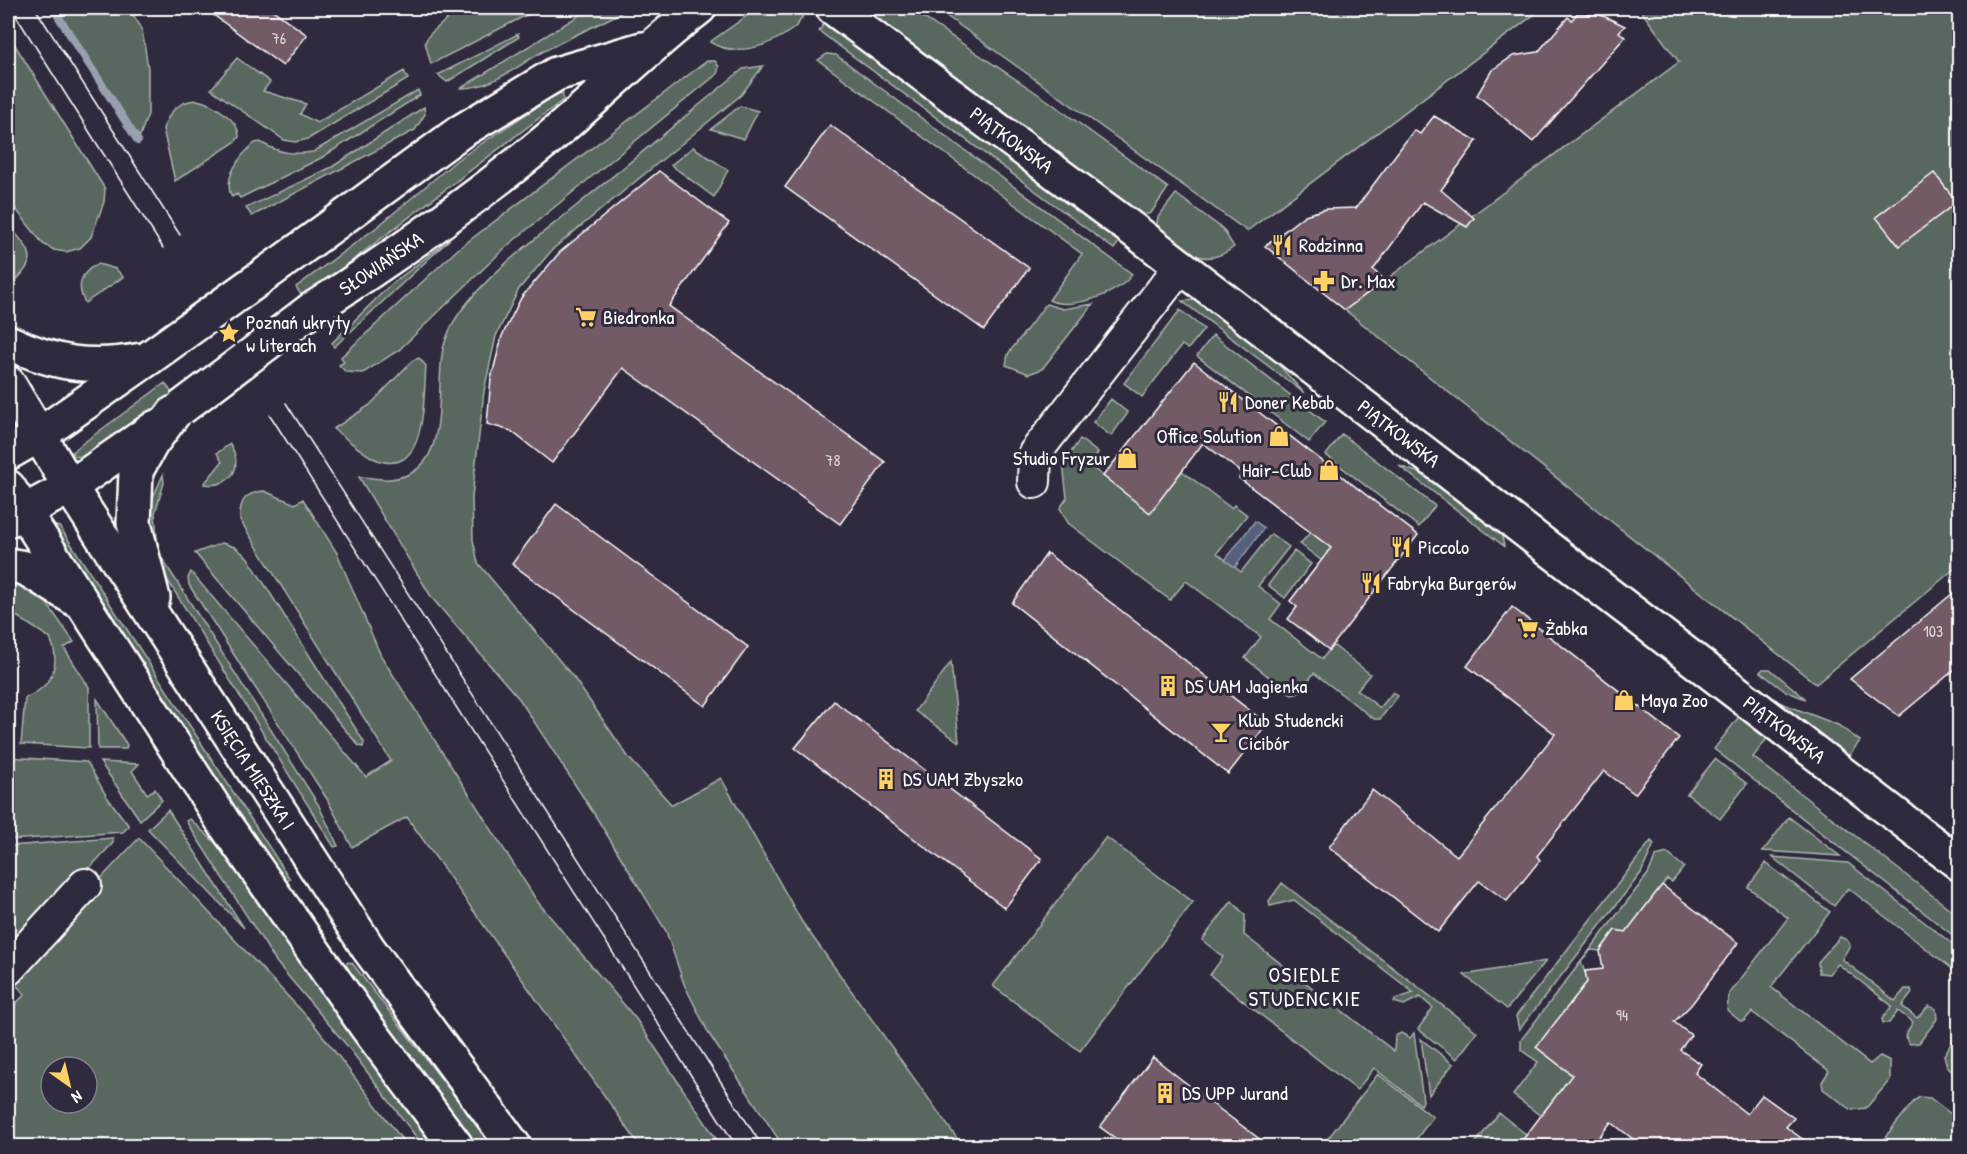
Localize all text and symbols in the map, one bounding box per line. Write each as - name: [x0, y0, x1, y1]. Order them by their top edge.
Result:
- house number: 76: [272, 27, 286, 49]
- street label: PIĄTKOWSKA: [965, 100, 1059, 179]
- street label: SŁOWIAŃSKA: [334, 225, 428, 301]
- place label: Rodzinna: [1299, 231, 1363, 258]
- restaurant icon: Rodzinna: [1270, 233, 1294, 257]
- place label: Dr. Max: [1341, 267, 1396, 294]
- pharmacy icon: Dr. Max: [1312, 269, 1336, 293]
- place label: Biedronka: [603, 303, 674, 330]
- supermarket icon: Biedronka: [574, 305, 598, 329]
- place label: Poznań ukryty w literach: [246, 308, 351, 358]
- place icon: Poznań ukryty w literach: [217, 321, 241, 345]
- place label: Doner Kebab: [1245, 388, 1335, 415]
- restaurant icon: Doner Kebab: [1216, 390, 1240, 414]
- street label: PIĄTKOWSKA: [1352, 393, 1446, 473]
- place label: Office Solution: [1157, 422, 1262, 449]
- shop icon: Office Solution: [1267, 424, 1291, 448]
- place label: Studio Fryzur: [1013, 444, 1110, 471]
- shop icon: Studio Fryzur: [1115, 446, 1139, 470]
- house number: 78: [826, 449, 840, 471]
- place label: Hair-Club: [1242, 456, 1312, 483]
- shop icon: Hair-Club: [1317, 458, 1341, 482]
- place label: Piccolo: [1418, 533, 1469, 560]
- restaurant icon: Piccolo: [1389, 535, 1413, 559]
- place label: Fabryka Burgerów: [1387, 569, 1516, 596]
- restaurant icon: Fabryka Burgerów: [1359, 571, 1383, 595]
- place label: Żabka: [1545, 614, 1588, 641]
- supermarket icon: Żabka: [1516, 616, 1540, 640]
- house number: 103: [1923, 620, 1943, 642]
- place label: DS UAM Jagienka: [1185, 672, 1307, 699]
- building icon: DS UAM Jagienka: [1156, 674, 1180, 698]
- place label: Maya Zoo: [1641, 686, 1708, 713]
- shop icon: Maya Zoo: [1612, 688, 1636, 712]
- street label: PIĄTKOWSKA: [1738, 689, 1832, 769]
- street label: KSIĘCIA MIESZKA I: [205, 705, 302, 835]
- place label: Klub Studencki Cicibór: [1238, 706, 1344, 756]
- bar icon: Klub Studencki Cicibór: [1209, 720, 1233, 744]
- place label: DS UAM Zbyszko: [903, 765, 1023, 792]
- building icon: DS UAM Zbyszko: [874, 767, 898, 791]
- district label: OSIEDLE STUDENCKIE: [1248, 960, 1362, 1013]
- house number: 94: [1616, 1004, 1628, 1026]
- north arrow: [39, 1055, 99, 1115]
- place label: DS UPP Jurand: [1182, 1079, 1288, 1106]
- building icon: DS UPP Jurand: [1153, 1081, 1177, 1105]
- text: N: [67, 1086, 87, 1109]

